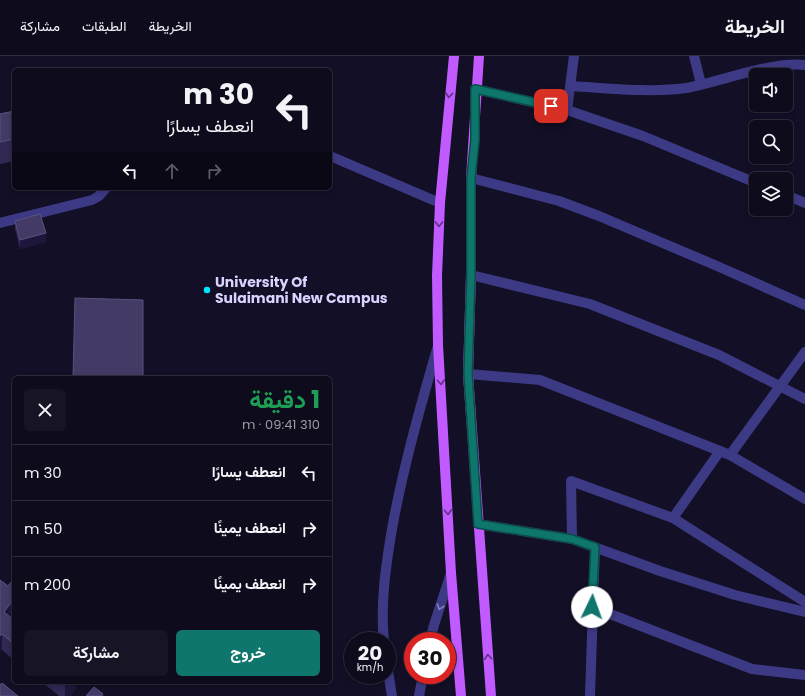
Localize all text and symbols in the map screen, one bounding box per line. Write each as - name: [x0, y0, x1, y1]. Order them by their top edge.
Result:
- text: الخريطة: [725, 13, 785, 40]
- text: مشاركة: [20, 16, 60, 36]
- text: الطبقات: [82, 16, 126, 36]
- text: الخريطة: [148, 16, 192, 36]
- map controls: [749, 68, 793, 216]
- button: sound: [749, 68, 793, 112]
- text: 30 m: [183, 75, 254, 114]
- icon: left: [268, 84, 320, 136]
- pin: [534, 89, 568, 123]
- one-way arrow: [445, 92, 454, 98]
- icon: arrive: [540, 95, 562, 117]
- text: انعطف يسارًا: [166, 113, 254, 138]
- button: search: [749, 120, 793, 164]
- icon: left: [119, 160, 141, 182]
- icon: ahead: [161, 160, 183, 182]
- icon: right: [203, 160, 225, 182]
- button: layers: [749, 172, 793, 216]
- one-way arrow: [434, 221, 443, 227]
- place label: University Of Sulaimani New Campus: [215, 272, 388, 308]
- marker: University Of Sulaimani New Campus: [202, 285, 212, 295]
- one-way arrow: [436, 379, 445, 385]
- text: 1 دقيقة: [249, 383, 320, 416]
- button: close: [24, 389, 66, 431]
- text: 310 m · 09:41: [242, 415, 320, 434]
- text: انعطف يسارًا: [212, 461, 286, 482]
- text: 30 m: [24, 462, 62, 483]
- icon: left: [298, 462, 320, 484]
- one-way arrow: [444, 509, 452, 515]
- text: انعطف يمينًا: [214, 517, 286, 538]
- text: 50 m: [24, 518, 62, 539]
- icon: right: [298, 518, 320, 540]
- text: انعطف يمينًا: [214, 573, 286, 594]
- text: 200 m: [24, 574, 71, 595]
- icon: right: [298, 574, 320, 596]
- position arrow: [571, 586, 613, 628]
- one-way arrow: [436, 603, 445, 610]
- button: مشاركة: [24, 630, 168, 676]
- button: خروج: [176, 630, 320, 676]
- speed limit sign: 30: [404, 632, 456, 684]
- text: 20: [358, 639, 382, 667]
- one-way arrow: [483, 654, 492, 660]
- text: km/h: [357, 660, 383, 675]

